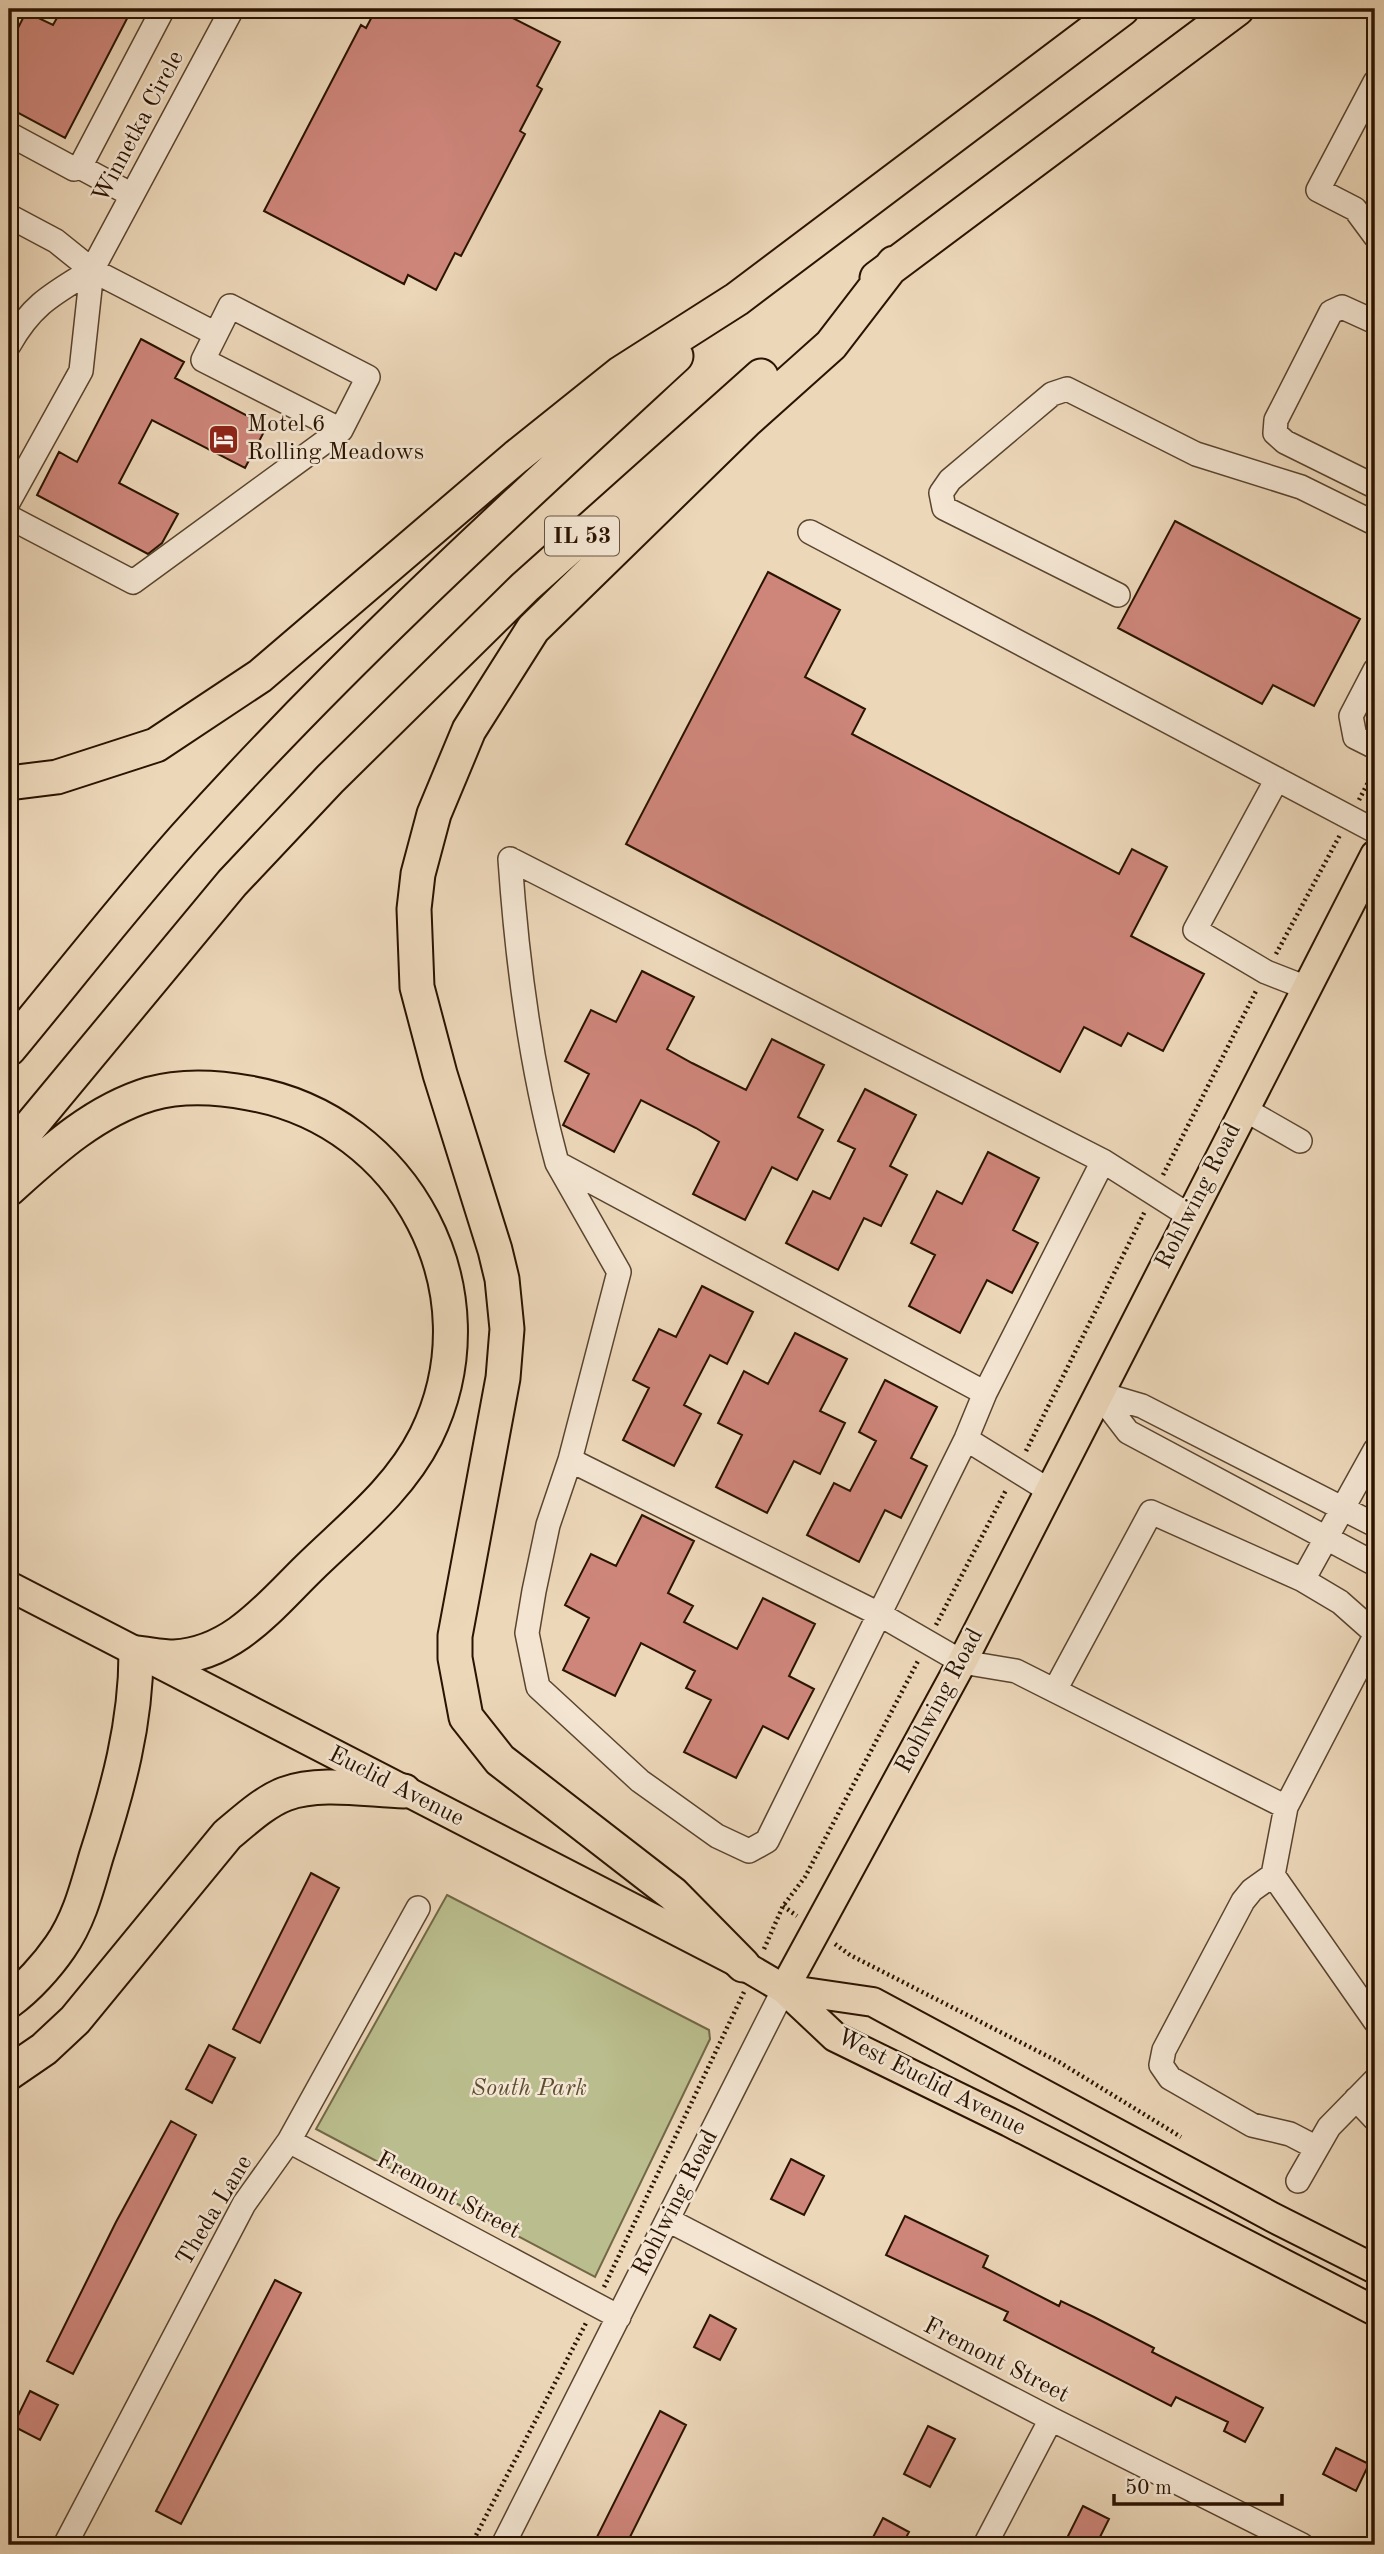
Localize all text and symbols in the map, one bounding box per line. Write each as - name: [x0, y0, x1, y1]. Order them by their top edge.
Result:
- street label: Winnetka Circle: [89, 47, 189, 207]
- place label: Motel 6 Rolling Meadows: [247, 413, 424, 465]
- hotel icon: Motel 6 Rolling Meadows: [207, 422, 241, 456]
- road number: IL 53: [545, 516, 619, 556]
- street label: Rohlwing Road: [1152, 1119, 1246, 1273]
- street label: Rohlwing Road: [892, 1625, 988, 1777]
- street label: Euclid Avenue: [324, 1743, 468, 1831]
- street label: West Euclid Avenue: [833, 2025, 1029, 2141]
- park label: South Park: [471, 2077, 587, 2101]
- street label: Rohlwing Road: [629, 2126, 723, 2280]
- street label: Fremont Street: [372, 2148, 524, 2244]
- street label: Theda Lane: [173, 2152, 257, 2270]
- street label: Fremont Street: [919, 2314, 1073, 2408]
- scale bar: [1114, 2463, 1282, 2507]
- text: 50 m: [1125, 2478, 1172, 2499]

